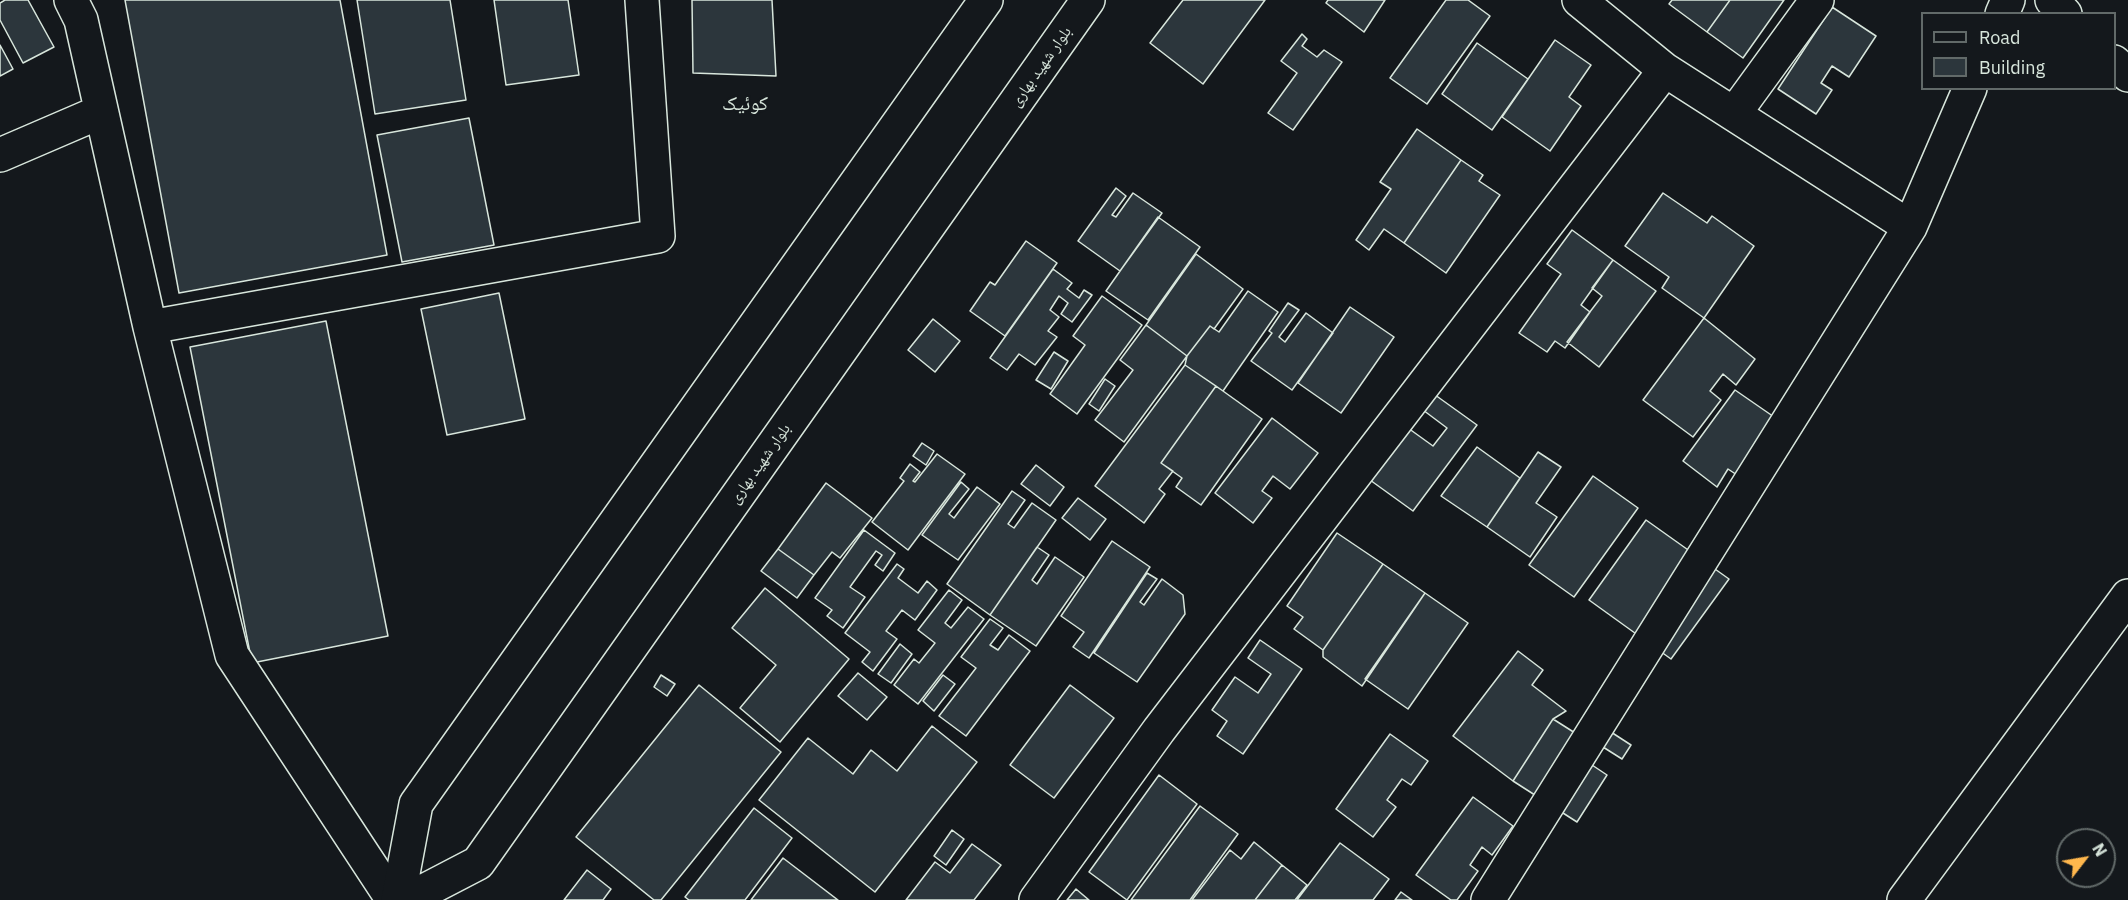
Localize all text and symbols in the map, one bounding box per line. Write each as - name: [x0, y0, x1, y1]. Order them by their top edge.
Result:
- legend: [1921, 12, 2116, 90]
- street label: بلوار شهید بهاری: [1006, 23, 1076, 111]
- text: Road: [1979, 26, 2020, 49]
- text: Building: [1979, 56, 2045, 79]
- district label: کوئیک: [722, 92, 768, 116]
- street label: بلوار شهید بهاری: [725, 420, 795, 508]
- north arrow: [2056, 828, 2116, 888]
- text: N: [2088, 840, 2111, 860]

